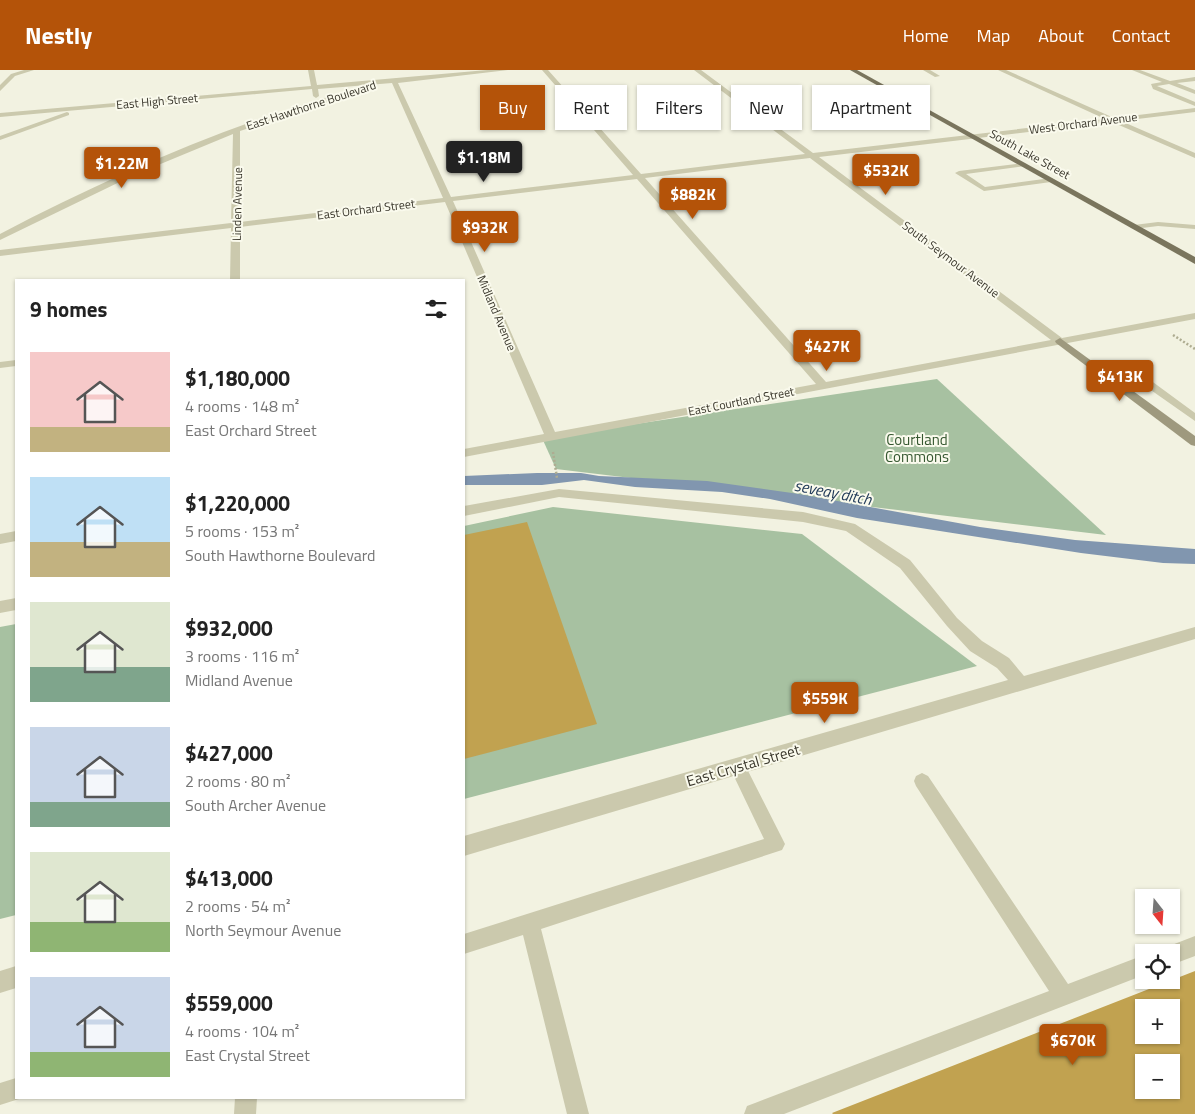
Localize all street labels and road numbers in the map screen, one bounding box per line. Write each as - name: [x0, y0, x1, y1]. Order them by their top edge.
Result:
- street label: East Hawthorne Boulevard: [244, 75, 378, 135]
- street label: East High Street: [115, 88, 199, 114]
- street label: West Orchard Avenue: [1028, 107, 1138, 139]
- street label: South Lake Street: [986, 124, 1074, 184]
- street label: Linden Avenue: [227, 167, 247, 241]
- street label: East Orchard Street: [316, 193, 417, 224]
- street label: South Seymour Avenue: [898, 216, 1004, 302]
- street label: Midland Avenue: [472, 272, 522, 354]
- street label: East Courtland Street: [686, 381, 796, 421]
- street label: East Crystal Street: [684, 738, 803, 792]

